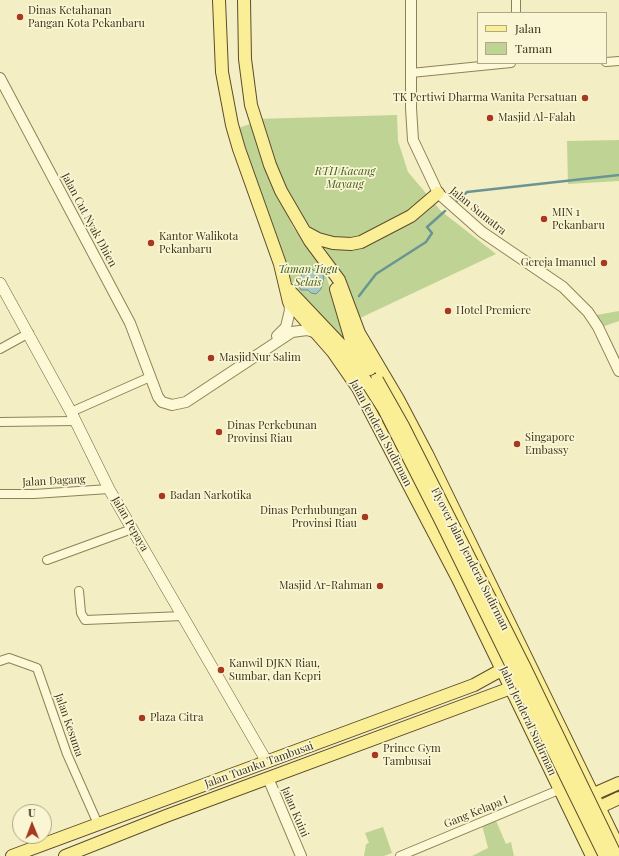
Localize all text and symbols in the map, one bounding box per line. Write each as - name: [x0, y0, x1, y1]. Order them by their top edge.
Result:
- place label: Dinas Ketahanan Pangan Kota Pekanbaru: [28, 4, 145, 30]
- marker: Dinas Ketahanan Pangan Kota Pekanbaru: [15, 12, 25, 22]
- legend: [477, 12, 607, 64]
- text: Jalan: [515, 20, 541, 36]
- text: Taman: [515, 40, 552, 56]
- place label: TK Pertiwi Dharma Wanita Persatuan: [393, 91, 577, 105]
- marker: TK Pertiwi Dharma Wanita Persatuan: [580, 93, 590, 103]
- place label: Masjid Al-Falah: [498, 111, 575, 125]
- marker: Masjid Al-Falah: [485, 113, 495, 123]
- park label: RTH Kacang Mayang: [315, 165, 375, 191]
- street label: Jalan Cut Nyak Dhien: [59, 171, 119, 269]
- street label: Jalan Sumatra: [447, 184, 509, 238]
- place label: MIN 1 Pekanbaru: [552, 206, 605, 232]
- marker: MIN 1 Pekanbaru: [539, 214, 549, 224]
- place label: Kantor Walikota Pekanbaru: [159, 230, 238, 256]
- marker: Kantor Walikota Pekanbaru: [146, 238, 156, 248]
- place label: Gereja Imanuel: [521, 256, 596, 270]
- marker: Gereja Imanuel: [599, 258, 609, 268]
- park label: Taman Tugu Selais: [278, 263, 338, 289]
- place label: Hotel Premiere: [456, 304, 531, 318]
- marker: Hotel Premiere: [443, 306, 453, 316]
- place label: MasjidNur Salim: [219, 351, 301, 365]
- marker: MasjidNur Salim: [206, 353, 216, 363]
- street label: Jalan Jenderal Sudirman: [347, 377, 415, 489]
- place label: Dinas Perkebunan Provinsi Riau: [227, 419, 317, 445]
- marker: Dinas Perkebunan Provinsi Riau: [214, 427, 224, 437]
- place label: Singapore Embassy: [525, 431, 574, 457]
- marker: Singapore Embassy: [512, 439, 522, 449]
- street label: Jalan Dagang: [22, 473, 86, 489]
- street label: Flyover Jalan Jenderal Sudirman: [428, 485, 512, 633]
- place label: Badan Narkotika: [170, 489, 251, 503]
- marker: Badan Narkotika: [157, 491, 167, 501]
- street label: Jalan Pepaya: [109, 494, 151, 554]
- place label: Dinas Perhubungan Provinsi Riau: [260, 504, 357, 530]
- marker: Dinas Perhubungan Provinsi Riau: [360, 512, 370, 522]
- place label: Masjid Ar-Rahman: [279, 579, 372, 593]
- marker: Masjid Ar-Rahman: [375, 581, 385, 591]
- place label: Kanwil DJKN Riau, Sumbar, dan Kepri: [229, 657, 321, 683]
- street label: Jalan Jenderal Sudirman: [497, 664, 559, 778]
- marker: Kanwil DJKN Riau, Sumbar, dan Kepri: [216, 665, 226, 675]
- street label: Jalan Kesuma: [52, 692, 86, 758]
- place label: Plaza Citra: [150, 711, 203, 725]
- marker: Plaza Citra: [137, 713, 147, 723]
- street label: Jalan Tuanku Tambusai: [203, 739, 315, 791]
- place label: Prince Gym Tambusai: [383, 742, 441, 768]
- marker: Prince Gym Tambusai: [370, 750, 380, 760]
- street label: Jalan Kuini: [278, 785, 312, 839]
- street label: Gang Kelapa I: [442, 793, 510, 831]
- north arrow: [12, 804, 52, 844]
- text: U: [28, 805, 36, 820]

